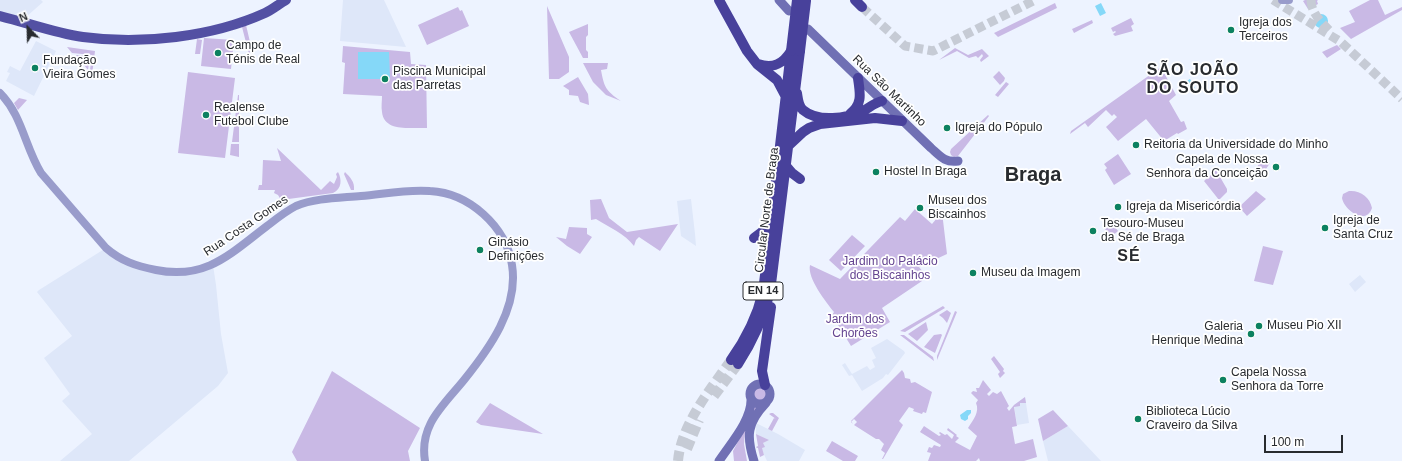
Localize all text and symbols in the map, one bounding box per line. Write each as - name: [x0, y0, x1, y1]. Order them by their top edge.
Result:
- north arrow: [8, 8, 48, 48]
- text: N: [17, 10, 29, 24]
- place label: Igreja dos Terceiros: [1239, 16, 1292, 44]
- marker: Igreja dos Terceiros: [1226, 25, 1236, 35]
- place label: Campo de Ténis de Real: [226, 39, 300, 67]
- marker: Campo de Ténis de Real: [213, 48, 223, 58]
- street label: Rua São Martinho: [849, 52, 929, 130]
- place label: Fundação Vieira Gomes: [43, 54, 115, 82]
- district label: SÃO JOÃO DO SOUTO: [1146, 61, 1240, 99]
- marker: Fundação Vieira Gomes: [30, 63, 40, 73]
- place label: Piscina Municipal das Parretas: [393, 65, 486, 93]
- marker: Piscina Municipal das Parretas: [380, 74, 390, 84]
- place label: Realense Futebol Clube: [214, 101, 289, 129]
- marker: Realense Futebol Clube: [201, 110, 211, 120]
- place label: Igreja do Pópulo: [955, 121, 1042, 135]
- marker: Igreja do Pópulo: [942, 123, 952, 133]
- place label: Reitoria da Universidade do Minho: [1144, 138, 1328, 152]
- marker: Reitoria da Universidade do Minho: [1131, 140, 1141, 150]
- street label: Circular Norte de Braga: [752, 147, 782, 273]
- place label: Capela de Nossa Senhora da Conceição: [1146, 153, 1268, 181]
- marker: Capela de Nossa Senhora da Conceição: [1271, 162, 1281, 172]
- district label: Braga: [1005, 163, 1061, 187]
- place label: Hostel In Braga: [884, 165, 967, 179]
- marker: Hostel In Braga: [871, 167, 881, 177]
- street label: Rua Costa Gomes: [201, 192, 291, 260]
- place label: Museu dos Biscainhos: [928, 194, 987, 222]
- place label: Igreja da Misericórdia: [1126, 200, 1241, 214]
- marker: Igreja da Misericórdia: [1113, 202, 1123, 212]
- marker: Museu dos Biscainhos: [915, 203, 925, 213]
- place label: Igreja de Santa Cruz: [1333, 214, 1393, 242]
- place label: Tesouro-Museu da Sé de Braga: [1101, 217, 1184, 245]
- marker: Igreja de Santa Cruz: [1320, 223, 1330, 233]
- marker: Tesouro-Museu da Sé de Braga: [1088, 226, 1098, 236]
- place label: Ginásio Definições: [488, 236, 544, 264]
- marker: Ginásio Definições: [475, 245, 485, 255]
- district label: SÉ: [1117, 247, 1141, 267]
- park label: Jardim do Palácio dos Biscainhos: [842, 255, 938, 283]
- place label: Museu da Imagem: [981, 266, 1080, 280]
- marker: Museu da Imagem: [968, 268, 978, 278]
- road number: EN 14: [743, 282, 783, 300]
- park label: Jardim dos Chorões: [826, 313, 884, 341]
- place label: Museu Pio XII: [1267, 319, 1342, 333]
- place label: Galeria Henrique Medina: [1152, 320, 1243, 348]
- marker: Museu Pio XII: [1254, 321, 1264, 331]
- marker: Galeria Henrique Medina: [1246, 329, 1256, 339]
- place label: Capela Nossa Senhora da Torre: [1231, 366, 1324, 394]
- marker: Capela Nossa Senhora da Torre: [1218, 375, 1228, 385]
- place label: Biblioteca Lúcio Craveiro da Silva: [1146, 405, 1237, 433]
- marker: Biblioteca Lúcio Craveiro da Silva: [1133, 414, 1143, 424]
- scale bar: [1266, 427, 1345, 453]
- text: 100 m: [1271, 435, 1304, 449]

